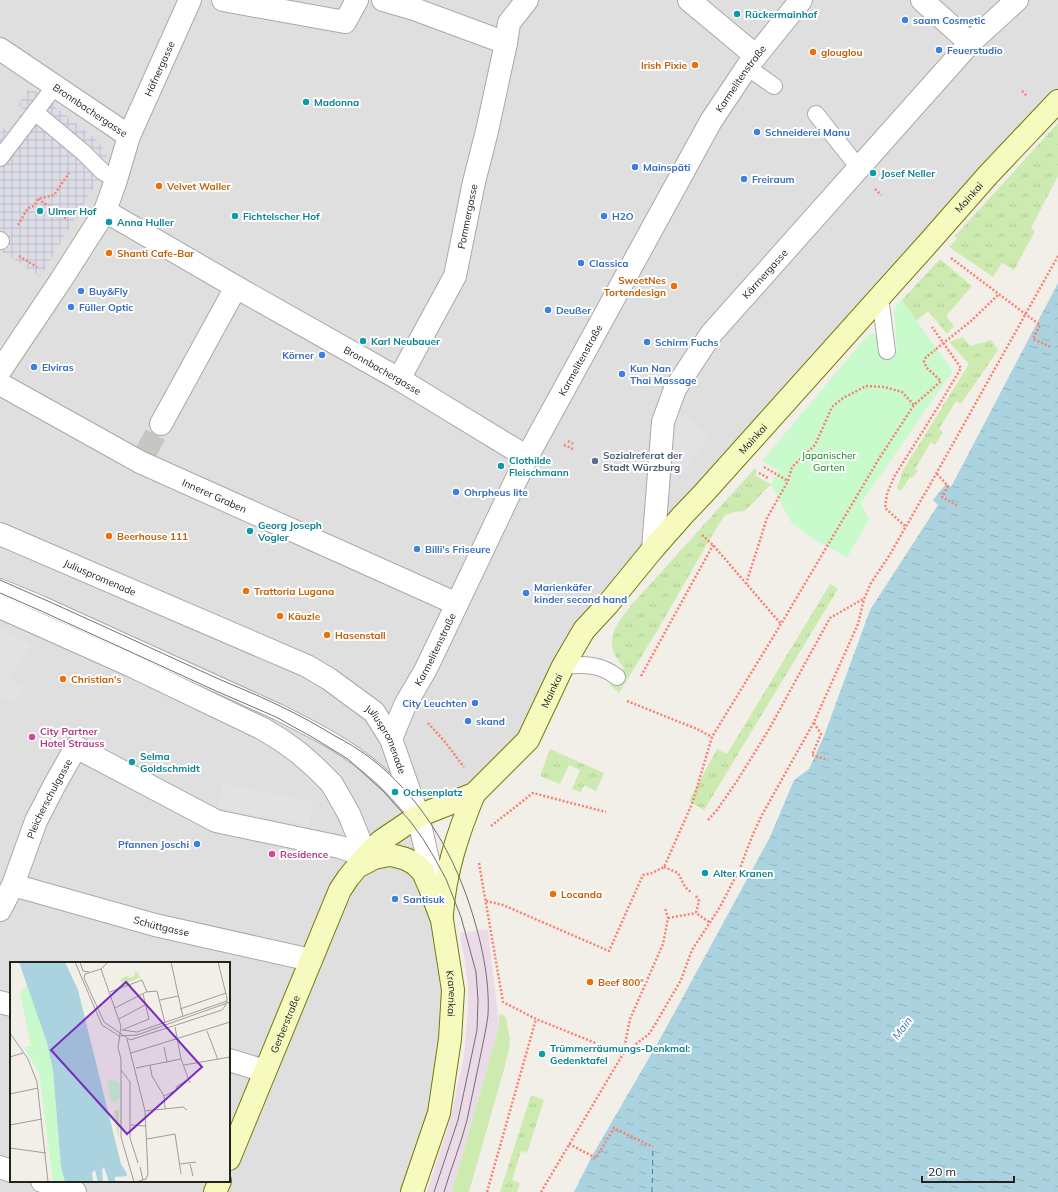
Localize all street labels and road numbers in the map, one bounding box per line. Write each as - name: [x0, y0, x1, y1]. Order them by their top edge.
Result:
- street label: Häfnergasse: [141, 39, 177, 98]
- street label: Karmelitenstraße: [712, 42, 769, 115]
- street label: Bronnbachergasse: [51, 80, 130, 140]
- street label: Mainkai: [952, 179, 986, 215]
- street label: Pommergasse: [454, 183, 480, 250]
- street label: Kärrnergasse: [739, 246, 790, 301]
- street label: Karmelitenstraße: [555, 322, 605, 398]
- street label: Bronnbachergasse: [342, 343, 424, 398]
- street label: Mainkai: [736, 421, 770, 456]
- street label: Innerer Graben: [180, 475, 249, 516]
- street label: Juliuspromenade: [62, 556, 138, 598]
- street label: Karmelitenstraße: [411, 611, 458, 688]
- street label: Mainkai: [538, 671, 565, 710]
- street label: Juliuspromenade: [363, 701, 409, 775]
- street label: Pleicherschulgasse: [24, 756, 75, 840]
- street label: Schüttgasse: [132, 913, 191, 939]
- street label: Kranenkai: [443, 969, 460, 1017]
- street label: Gerberstraße: [267, 993, 302, 1055]

